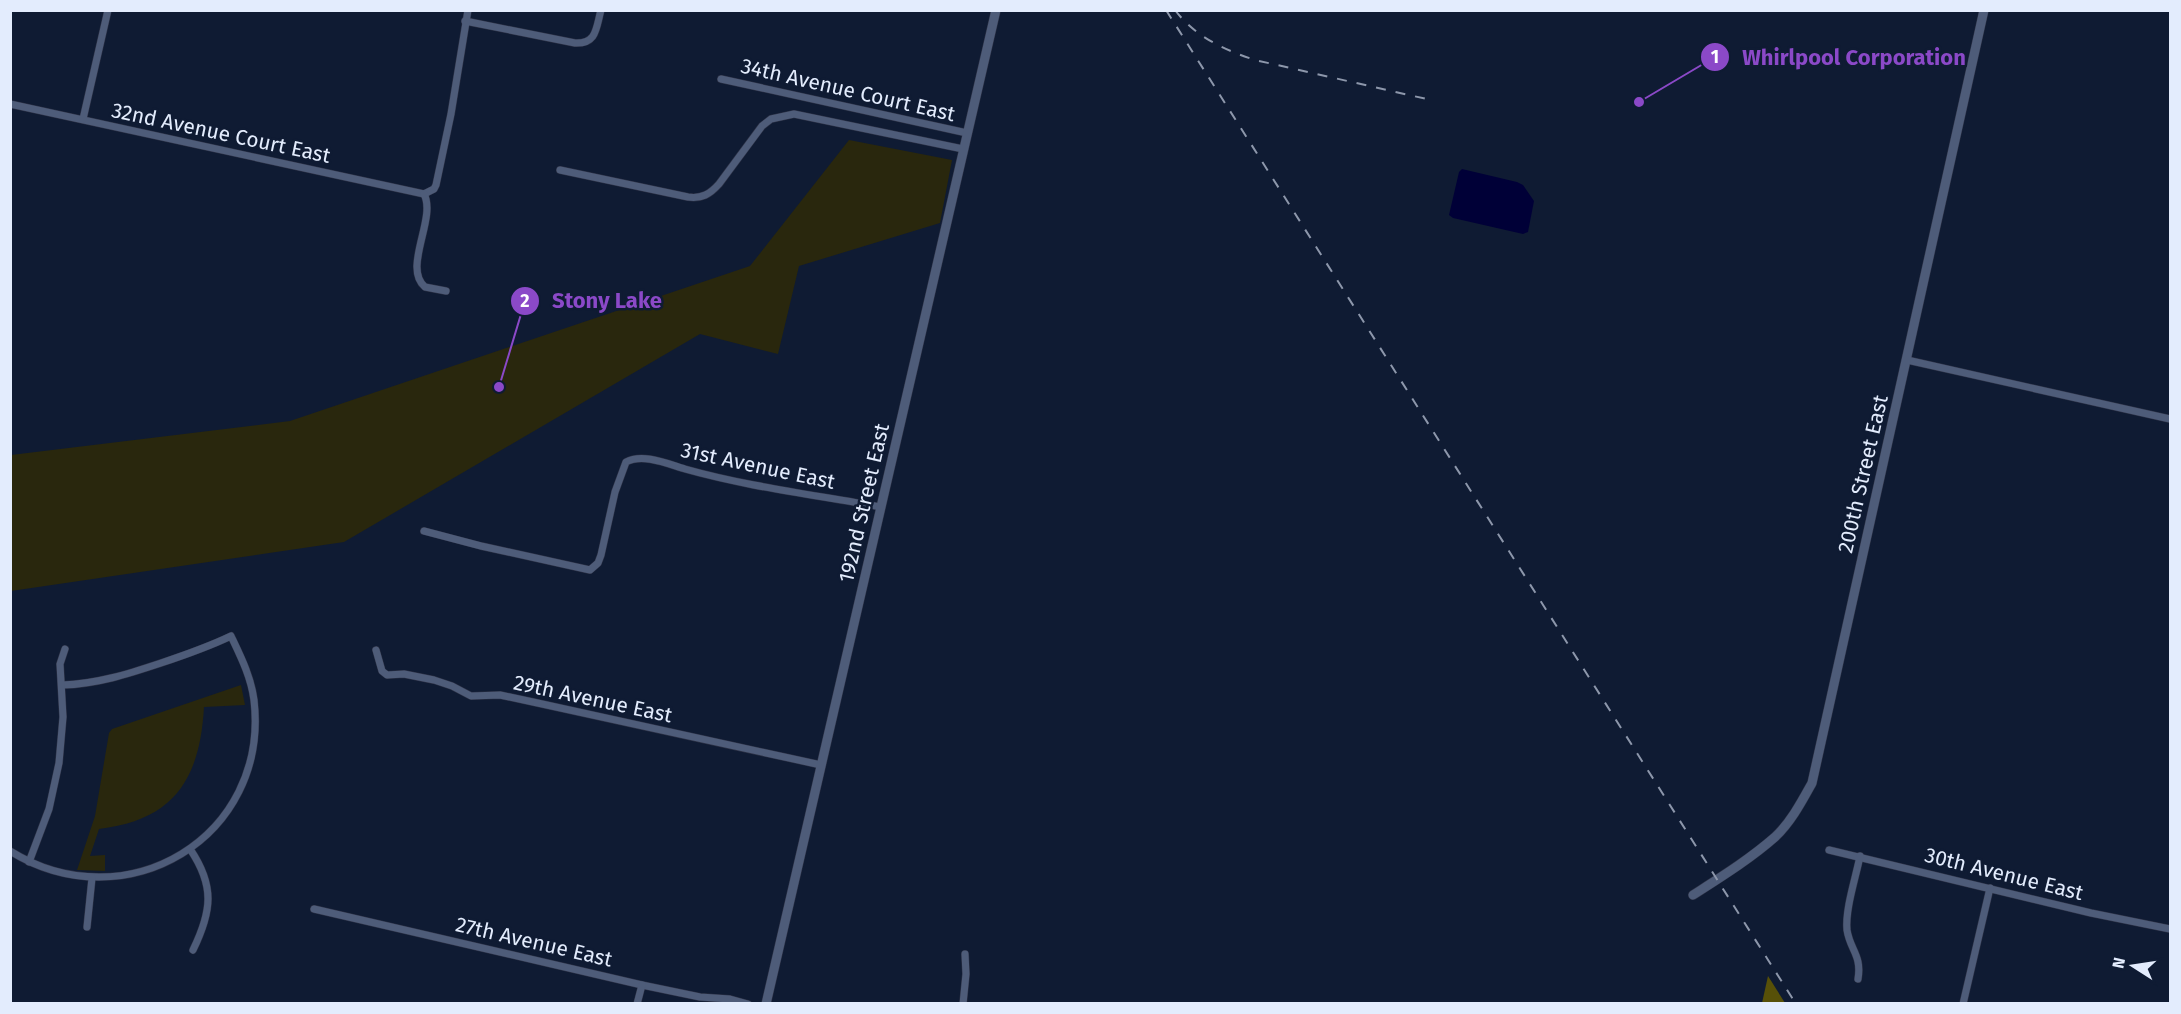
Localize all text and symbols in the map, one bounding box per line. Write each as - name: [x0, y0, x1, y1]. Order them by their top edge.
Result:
- callout: Whirlpool Corporation: [1700, 37, 1977, 77]
- text: Whirlpool Corporation: [1742, 44, 1966, 71]
- text: 1: [1711, 46, 1719, 68]
- street label: 34th Avenue Court East: [738, 53, 958, 127]
- street label: 32nd Avenue Court East: [109, 97, 333, 169]
- callout: Stony Lake: [510, 281, 674, 321]
- text: Stony Lake: [552, 287, 662, 314]
- text: 2: [520, 290, 530, 312]
- street label: 200th Street East: [1832, 392, 1894, 556]
- street label: 192nd Street East: [833, 420, 895, 585]
- street label: 31st Avenue East: [679, 437, 838, 495]
- street label: 29th Avenue East: [511, 669, 675, 729]
- street label: 30th Avenue East: [1922, 842, 2086, 906]
- street label: 27th Avenue East: [453, 911, 615, 973]
- north arrow: [2103, 936, 2163, 996]
- text: N: [2108, 956, 2129, 970]

